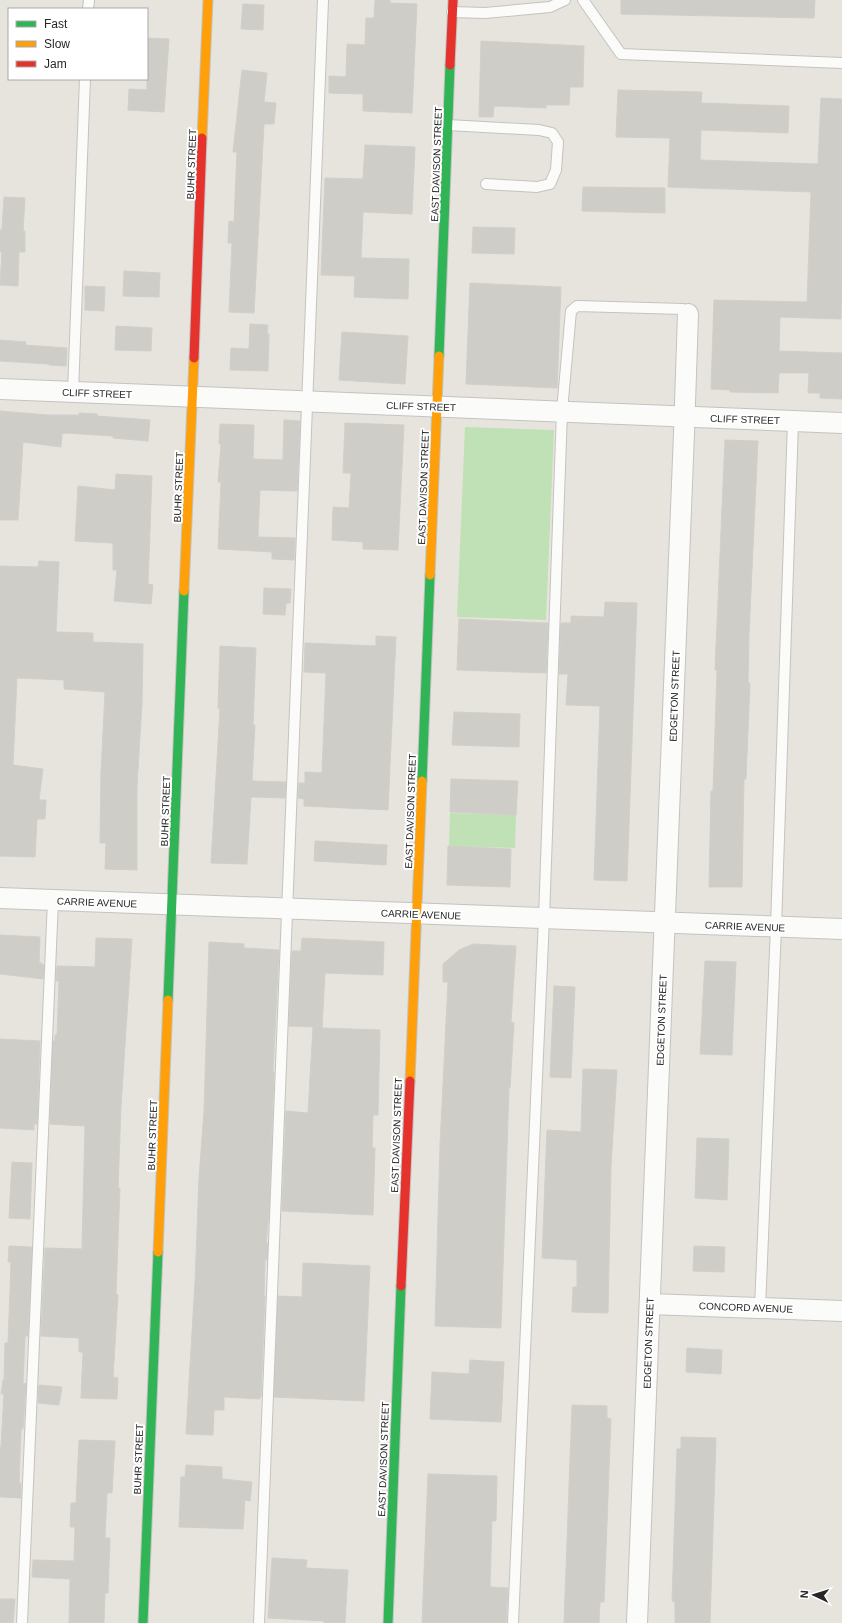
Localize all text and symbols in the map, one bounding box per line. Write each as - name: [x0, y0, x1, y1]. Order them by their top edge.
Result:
- legend: [8, 8, 148, 80]
- text: Fast: [44, 17, 68, 31]
- text: Slow: [44, 37, 70, 51]
- text: Jam: [44, 57, 67, 71]
- street label: EAST DAVISON STREET: [429, 106, 444, 222]
- street label: BUHR STREET: [185, 129, 198, 199]
- street label: CLIFF STREET: [62, 387, 132, 400]
- street label: CLIFF STREET: [386, 400, 456, 413]
- street label: CLIFF STREET: [710, 413, 780, 426]
- street label: EAST DAVISON STREET: [416, 429, 431, 545]
- street label: BUHR STREET: [172, 452, 185, 522]
- street label: EDGETON STREET: [667, 650, 682, 742]
- street label: EAST DAVISON STREET: [403, 753, 418, 869]
- street label: BUHR STREET: [159, 776, 172, 846]
- street label: CARRIE AVENUE: [57, 896, 138, 909]
- street label: CARRIE AVENUE: [381, 908, 462, 921]
- street label: CARRIE AVENUE: [705, 920, 786, 933]
- street label: EDGETON STREET: [654, 974, 669, 1066]
- street label: EAST DAVISON STREET: [389, 1077, 404, 1193]
- street label: BUHR STREET: [146, 1100, 159, 1170]
- street label: EDGETON STREET: [641, 1297, 656, 1389]
- street label: CONCORD AVENUE: [699, 1300, 794, 1315]
- street label: EAST DAVISON STREET: [376, 1401, 391, 1517]
- street label: BUHR STREET: [132, 1424, 145, 1494]
- north arrow: [794, 1575, 834, 1615]
- text: N: [798, 1590, 810, 1599]

